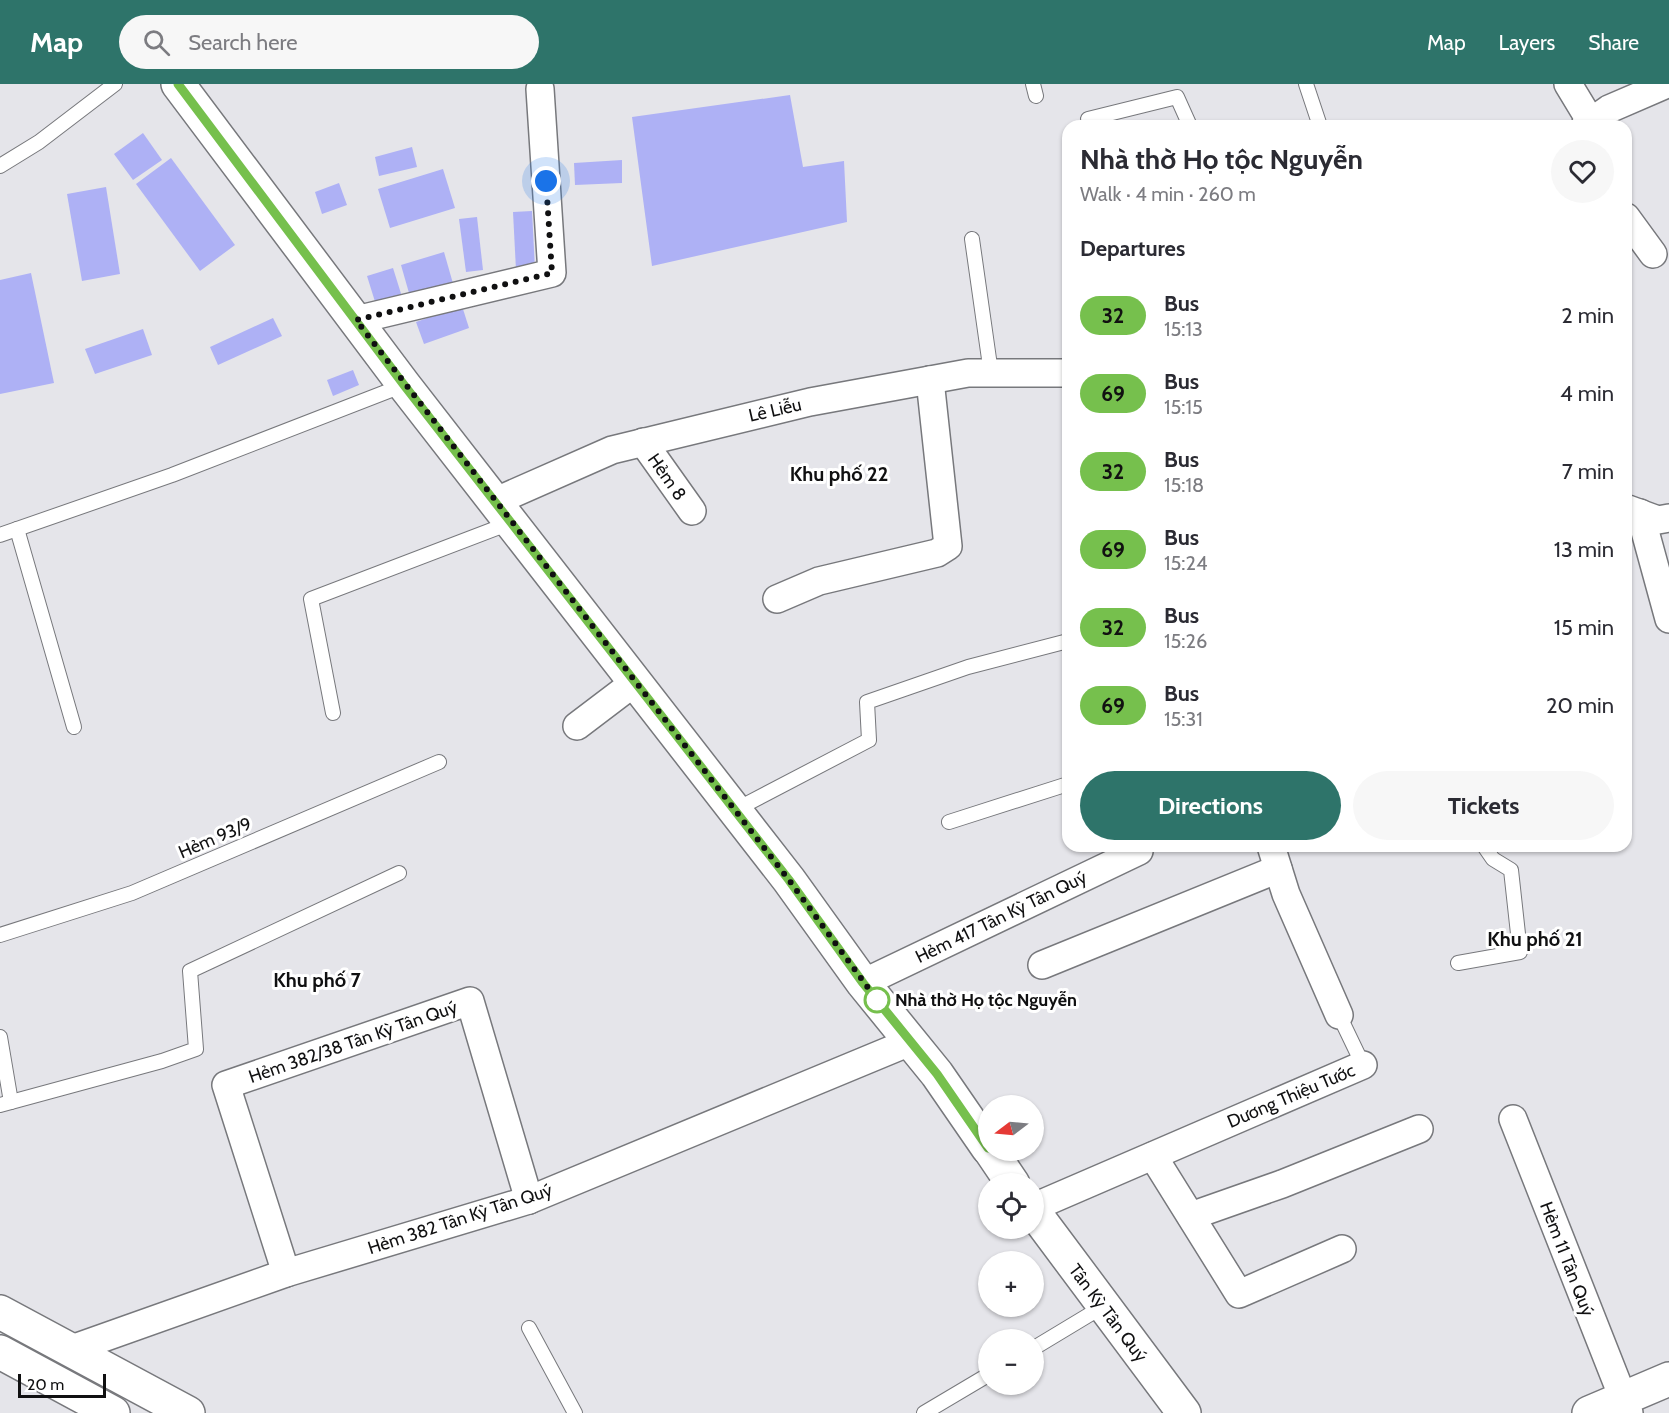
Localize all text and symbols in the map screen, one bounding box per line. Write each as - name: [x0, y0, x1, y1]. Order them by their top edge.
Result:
- search box: [119, 15, 539, 69]
- text: Map: [30, 25, 83, 59]
- icon: search: [140, 26, 173, 59]
- text: Search here: [188, 29, 297, 56]
- text: Map: [1427, 30, 1466, 55]
- text: Layers: [1499, 30, 1555, 55]
- text: Share: [1588, 30, 1639, 55]
- button: heart: [1551, 140, 1614, 203]
- text: Nhà thờ Họ tộc Nguyễn: [1080, 142, 1363, 176]
- your location: [531, 166, 561, 196]
- text: Walk · 4 min · 260 m: [1080, 182, 1256, 206]
- text: Departures: [1080, 235, 1185, 262]
- text: Bus: [1164, 290, 1199, 317]
- text: 2 min: [1561, 302, 1614, 329]
- text: 32: [1102, 303, 1124, 328]
- text: 15:13: [1164, 317, 1203, 341]
- text: Bus: [1164, 368, 1199, 395]
- text: 4 min: [1560, 380, 1614, 407]
- text: 69: [1101, 381, 1125, 406]
- street label: Lê Liễu: [746, 393, 804, 427]
- text: 15:15: [1164, 395, 1203, 419]
- text: Bus: [1164, 446, 1199, 473]
- street label: Hẻm 8: [643, 449, 691, 505]
- text: 7 min: [1562, 458, 1614, 485]
- text: 32: [1102, 459, 1124, 484]
- district label: Khu phố 22: [790, 462, 888, 486]
- text: 15:18: [1164, 473, 1204, 497]
- text: Bus: [1164, 524, 1199, 551]
- text: 13 min: [1554, 536, 1614, 563]
- text: 69: [1101, 537, 1125, 562]
- text: 15:24: [1164, 551, 1208, 575]
- text: Bus: [1164, 602, 1199, 629]
- text: 15 min: [1554, 614, 1614, 641]
- text: 32: [1102, 615, 1124, 640]
- text: 15:26: [1164, 629, 1207, 653]
- text: Bus: [1164, 680, 1199, 707]
- text: 20 min: [1546, 692, 1614, 719]
- text: 69: [1101, 693, 1125, 718]
- text: 15:31: [1164, 707, 1203, 731]
- button: Directions: [1080, 771, 1341, 840]
- button: Tickets: [1353, 771, 1614, 840]
- street label: Hẻm 93/9: [175, 813, 255, 863]
- street label: Hẻm 417 Tân Kỳ Tân Quý: [912, 866, 1090, 968]
- district label: Khu phố 21: [1487, 927, 1583, 951]
- district label: Khu phố 7: [273, 968, 362, 992]
- marker: Nhà thờ Họ tộc Nguyễn: [864, 987, 890, 1013]
- place label: Nhà thờ Họ tộc Nguyễn: [895, 989, 1077, 1011]
- street label: Hẻm 382/38 Tân Kỳ Tân Quý: [246, 996, 460, 1088]
- street label: Dương Thiệu Tước: [1224, 1059, 1358, 1133]
- north arrow: [978, 1095, 1044, 1161]
- map controls: [978, 1095, 1044, 1395]
- button: locate: [978, 1173, 1044, 1239]
- street label: Hẻm 382 Tân Kỳ Tân Quý: [365, 1179, 555, 1259]
- street label: Hẻm 11 Tân Quý: [1535, 1199, 1599, 1319]
- button: +: [978, 1251, 1044, 1317]
- street label: Tân Kỳ Tân Quý: [1064, 1260, 1152, 1366]
- button: −: [978, 1329, 1044, 1395]
- scale bar: [18, 1371, 106, 1398]
- text: 20 m: [27, 1375, 64, 1394]

